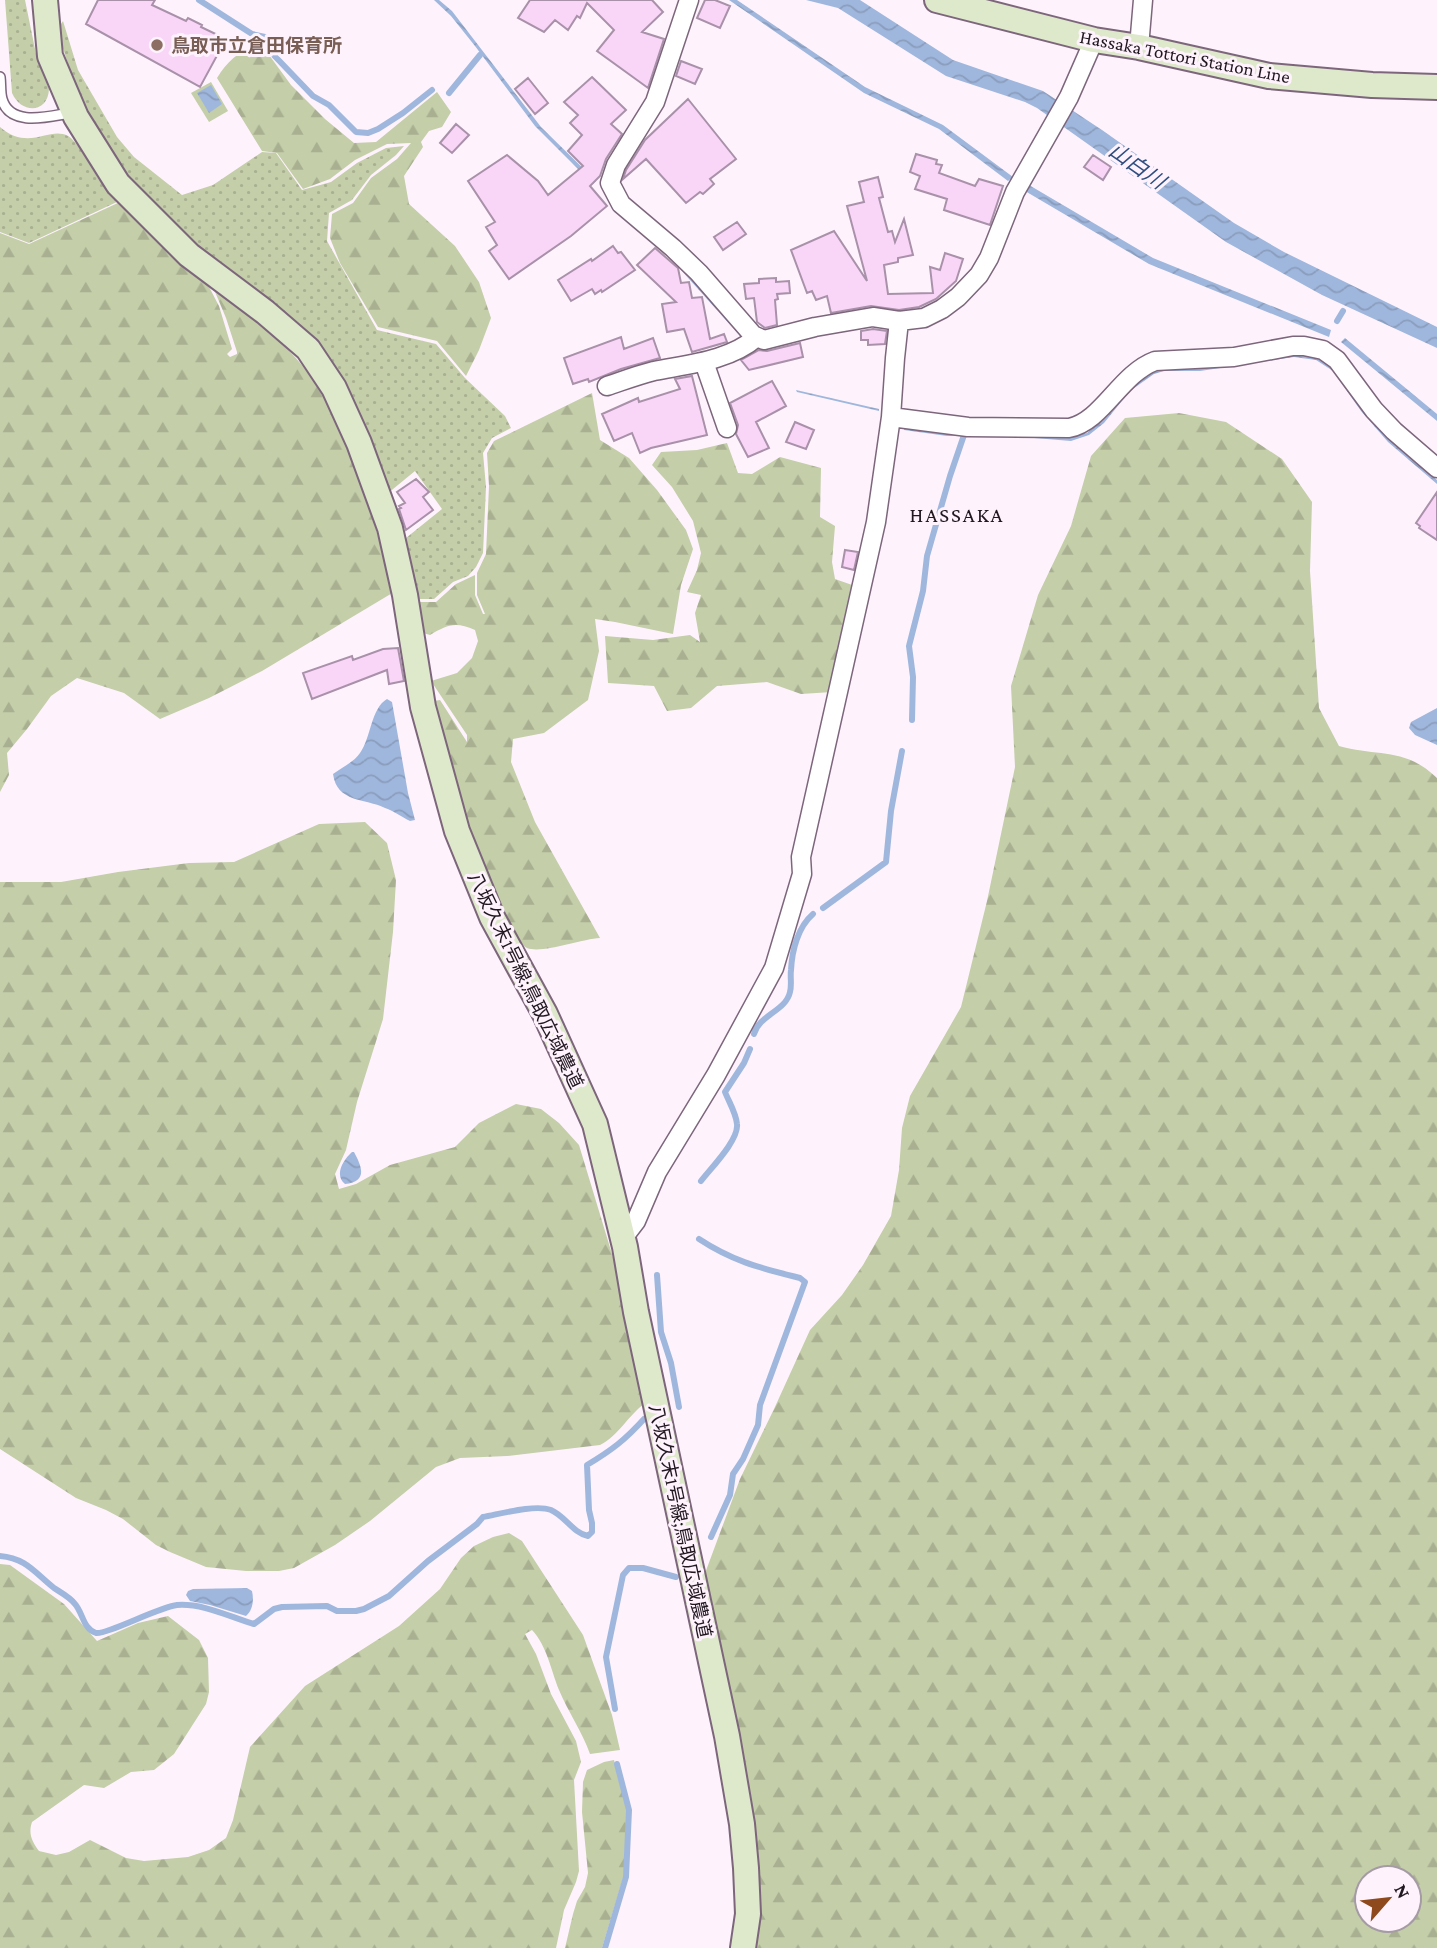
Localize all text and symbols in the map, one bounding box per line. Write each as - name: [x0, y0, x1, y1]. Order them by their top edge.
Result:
- street label: Hassaka Tottori Station Line: [1078, 26, 1292, 87]
- place label: 鳥取市立倉田保育所: [171, 35, 342, 56]
- marker: 鳥取市立倉田保育所: [149, 37, 165, 53]
- water label: 山白川: [1104, 138, 1171, 195]
- district label: HASSAKA: [910, 503, 1004, 527]
- street label: 八坂久末1号線;鳥取広域農道: [464, 868, 587, 1092]
- street label: 八坂久末1号線;鳥取広域農道: [645, 1402, 716, 1640]
- north arrow: [1353, 1864, 1423, 1934]
- text: N: [1390, 1881, 1415, 1902]

